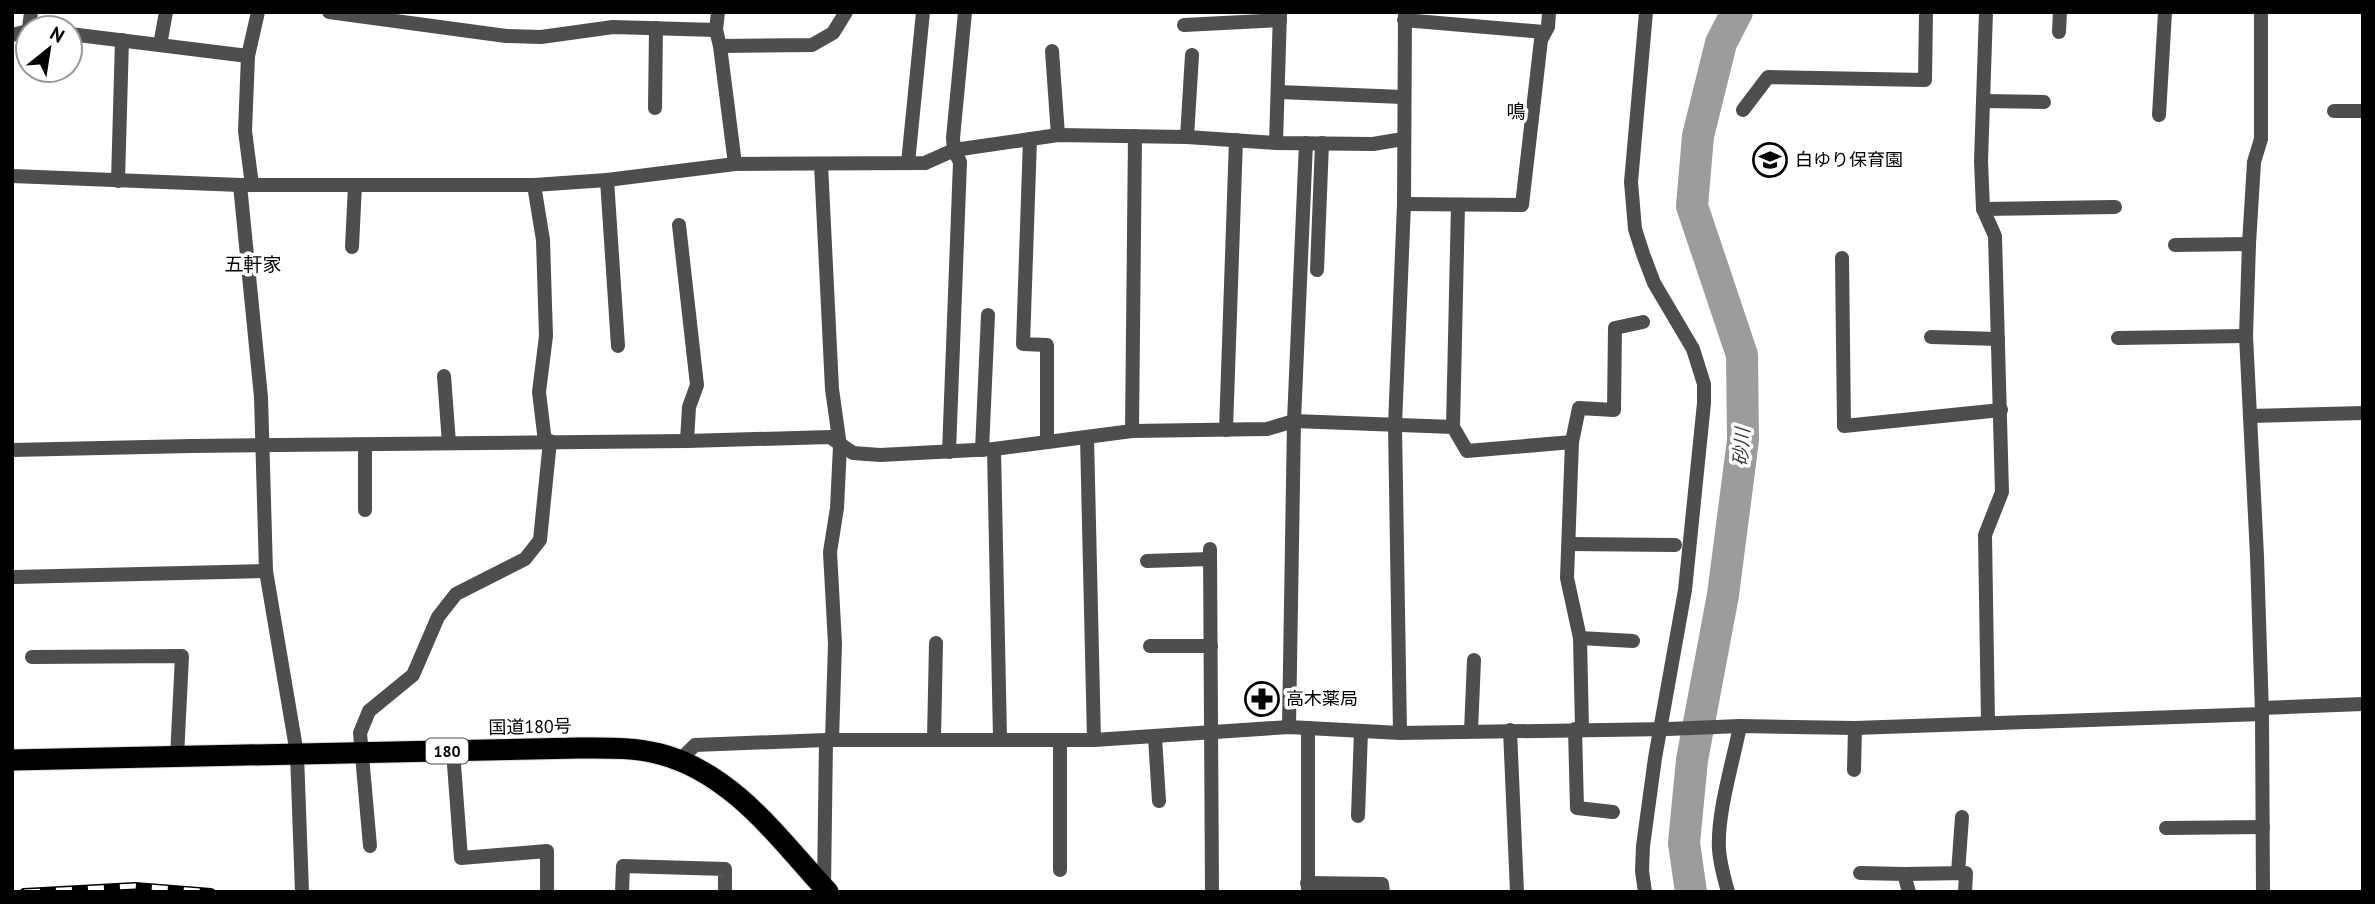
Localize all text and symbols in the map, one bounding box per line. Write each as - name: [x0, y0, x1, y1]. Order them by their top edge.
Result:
- north arrow: [14, 14, 84, 84]
- text: N: [46, 21, 69, 48]
- district label: 鳴: [1506, 99, 1526, 123]
- school or university icon: 白ゆり保育園: [1751, 141, 1789, 179]
- place label: 白ゆり保育園: [1795, 148, 1903, 171]
- district label: 五軒家: [224, 252, 282, 276]
- water label: 砂川: [1728, 425, 1754, 467]
- pharmacy icon: 高木薬局: [1243, 680, 1281, 718]
- place label: 高木薬局: [1286, 687, 1358, 710]
- street label: 国道180号: [488, 714, 572, 739]
- road number: 180: [426, 738, 468, 764]

